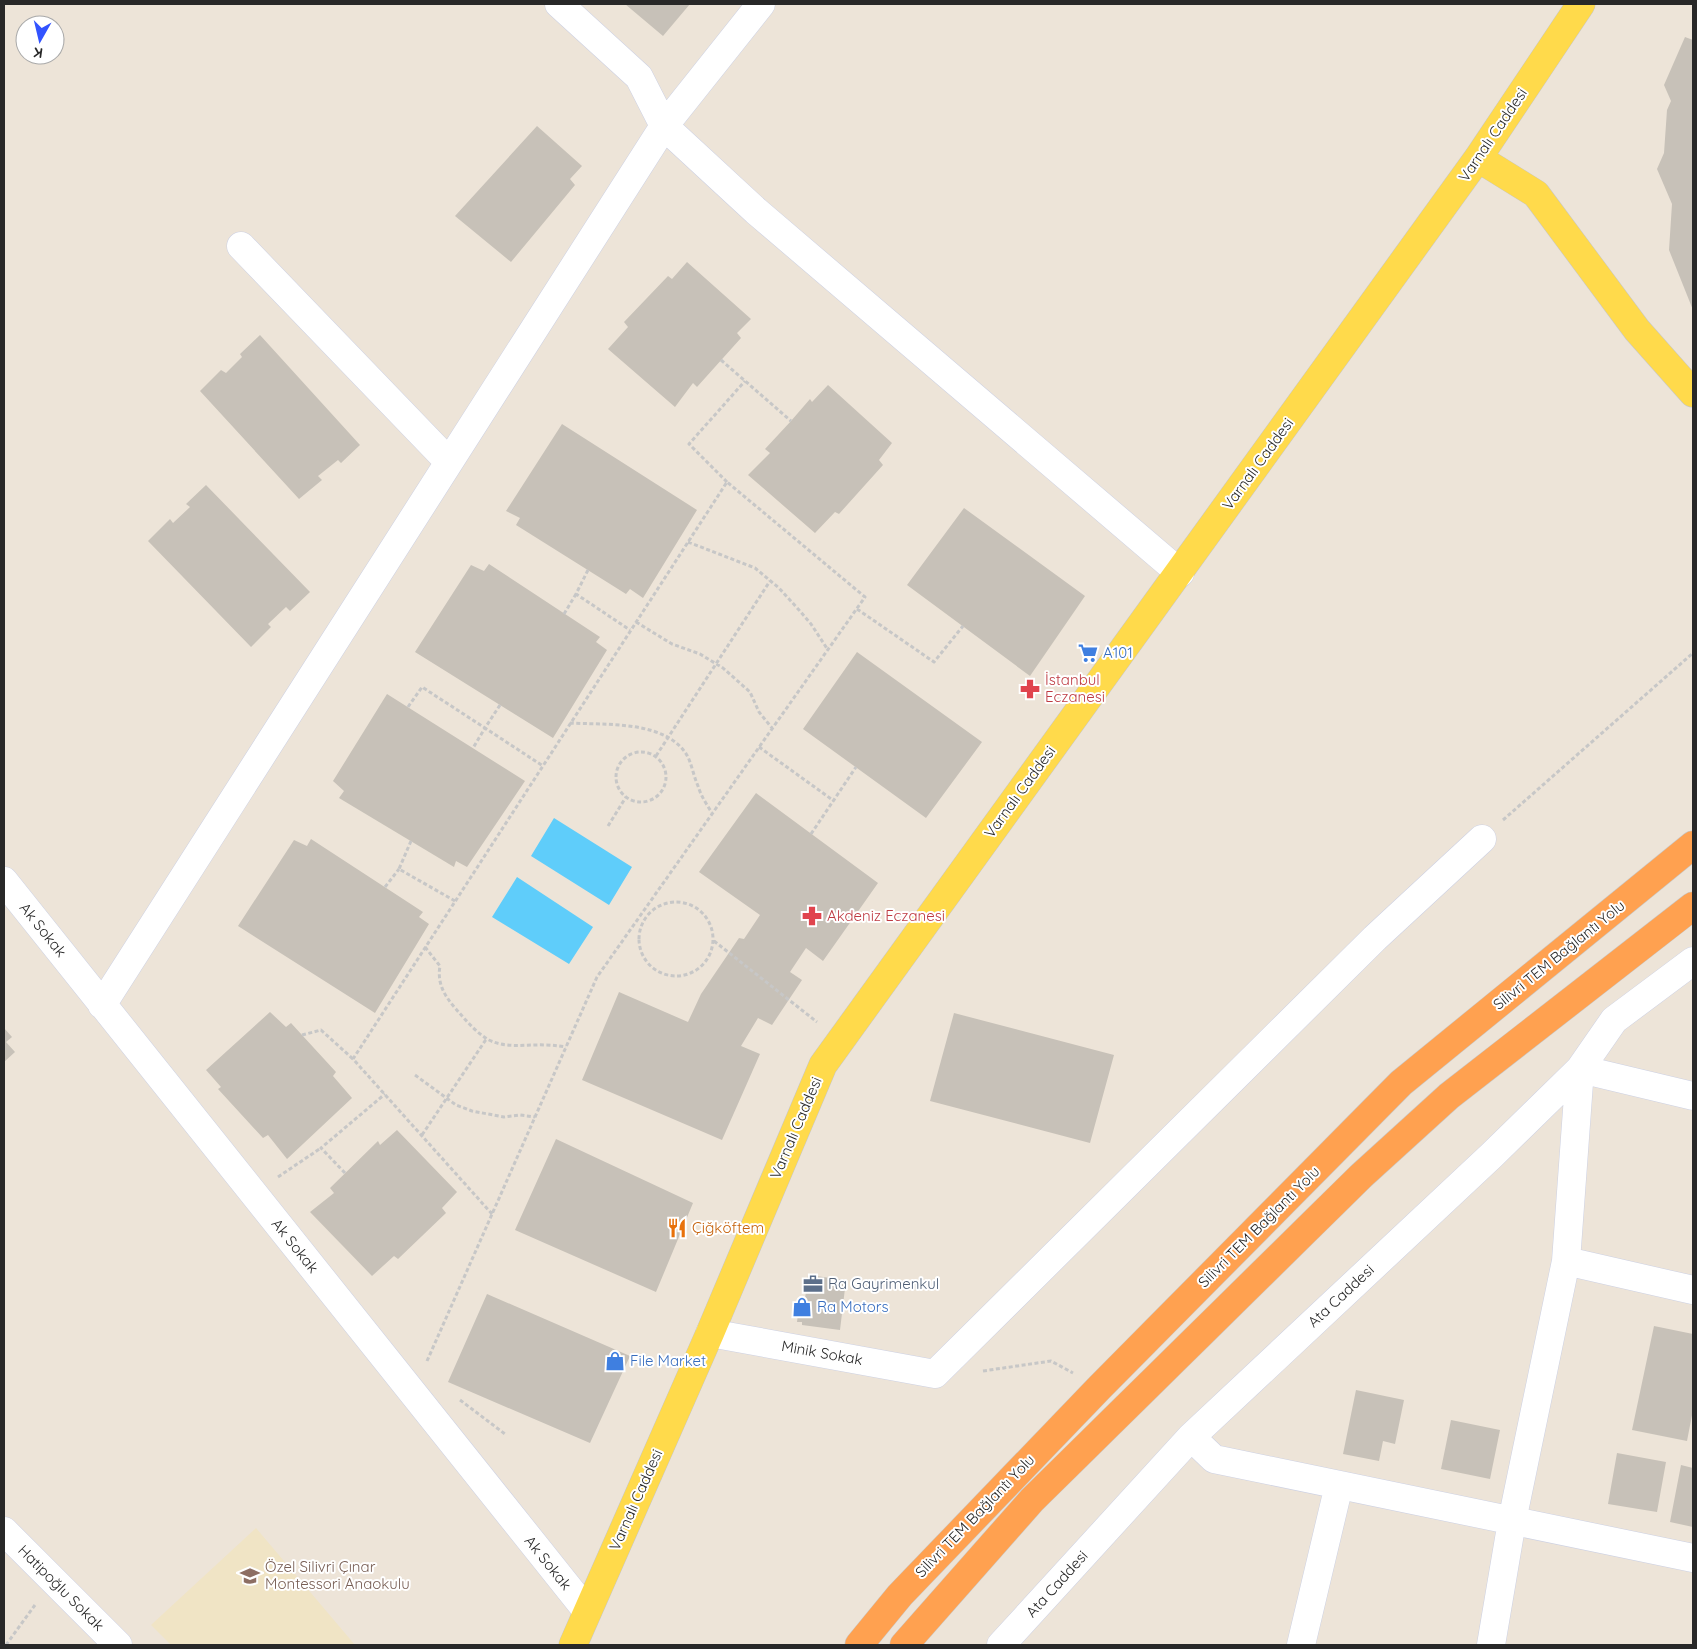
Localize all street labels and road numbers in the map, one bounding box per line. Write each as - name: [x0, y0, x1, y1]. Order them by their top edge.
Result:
- street label: Varnalı Caddesi: [1454, 84, 1531, 185]
- street label: Varnalı Caddesi: [1218, 414, 1297, 513]
- street label: Varnalı Caddesi: [980, 742, 1059, 841]
- street label: Silivri TEM Bağlantı Yolu: [1489, 896, 1628, 1014]
- street label: Ak Sokak: [16, 899, 71, 961]
- street label: Varnalı Caddesi: [766, 1074, 826, 1182]
- street label: Silivri TEM Bağlantı Yolu: [1194, 1162, 1323, 1291]
- street label: Ak Sokak: [268, 1215, 323, 1277]
- street label: Ata Caddesi: [1304, 1260, 1378, 1331]
- street label: Minik Sokak: [780, 1336, 864, 1369]
- street label: Varnalı Caddesi: [605, 1446, 666, 1553]
- street label: Silivri TEM Bağlantı Yolu: [911, 1450, 1038, 1581]
- street label: Ak Sokak: [521, 1532, 576, 1594]
- street label: Hatipoğlu Sokak: [14, 1541, 108, 1635]
- street label: Ata Caddesi: [1022, 1546, 1092, 1621]

